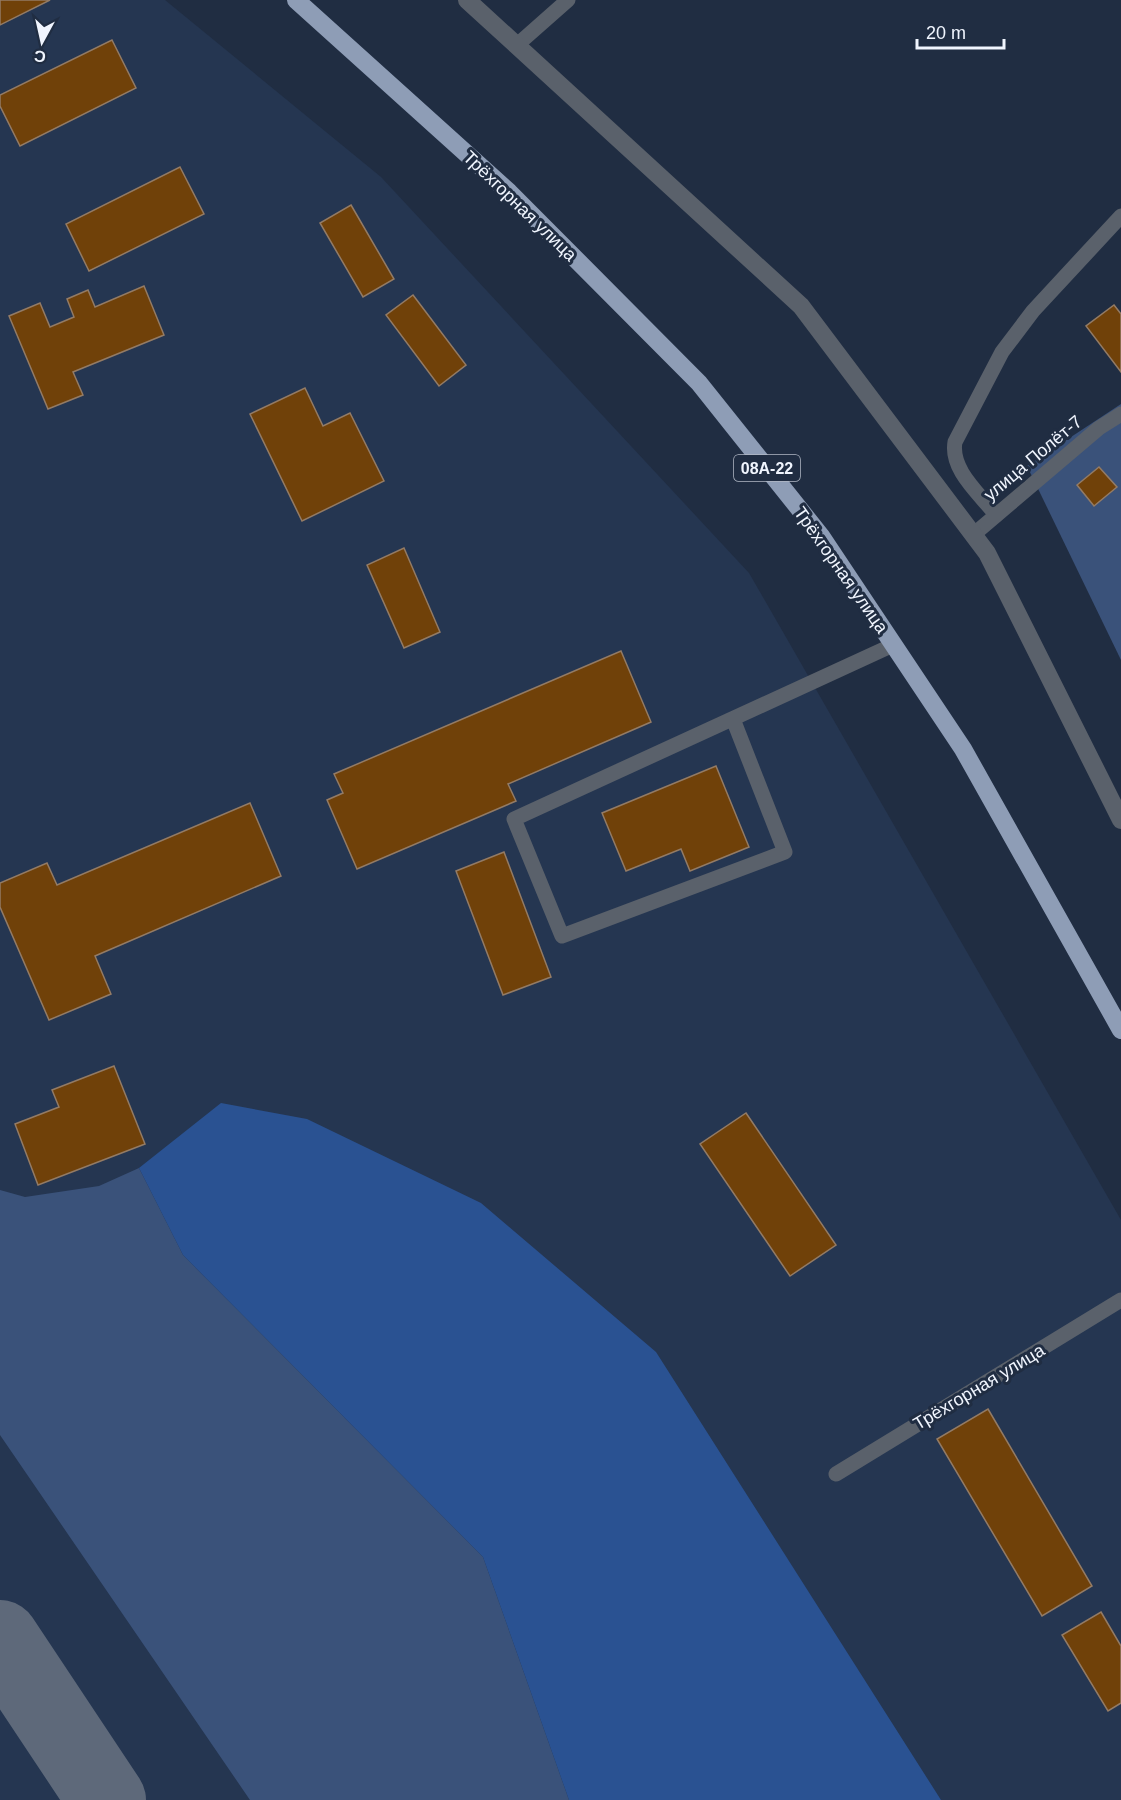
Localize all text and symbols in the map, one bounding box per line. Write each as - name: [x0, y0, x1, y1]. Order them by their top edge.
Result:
- north arrow: [12, 12, 72, 72]
- scale bar: [917, 12, 1004, 50]
- text: 20 m: [926, 23, 966, 43]
- text: С: [33, 47, 47, 66]
- street label: Трёхгорная улица: [459, 147, 581, 266]
- street label: улица Полёт-7: [980, 411, 1086, 505]
- road number: 08А-22: [734, 455, 800, 481]
- street label: Трёхгорная улица: [790, 503, 893, 638]
- street label: Трёхгорная улица: [910, 1339, 1049, 1434]

